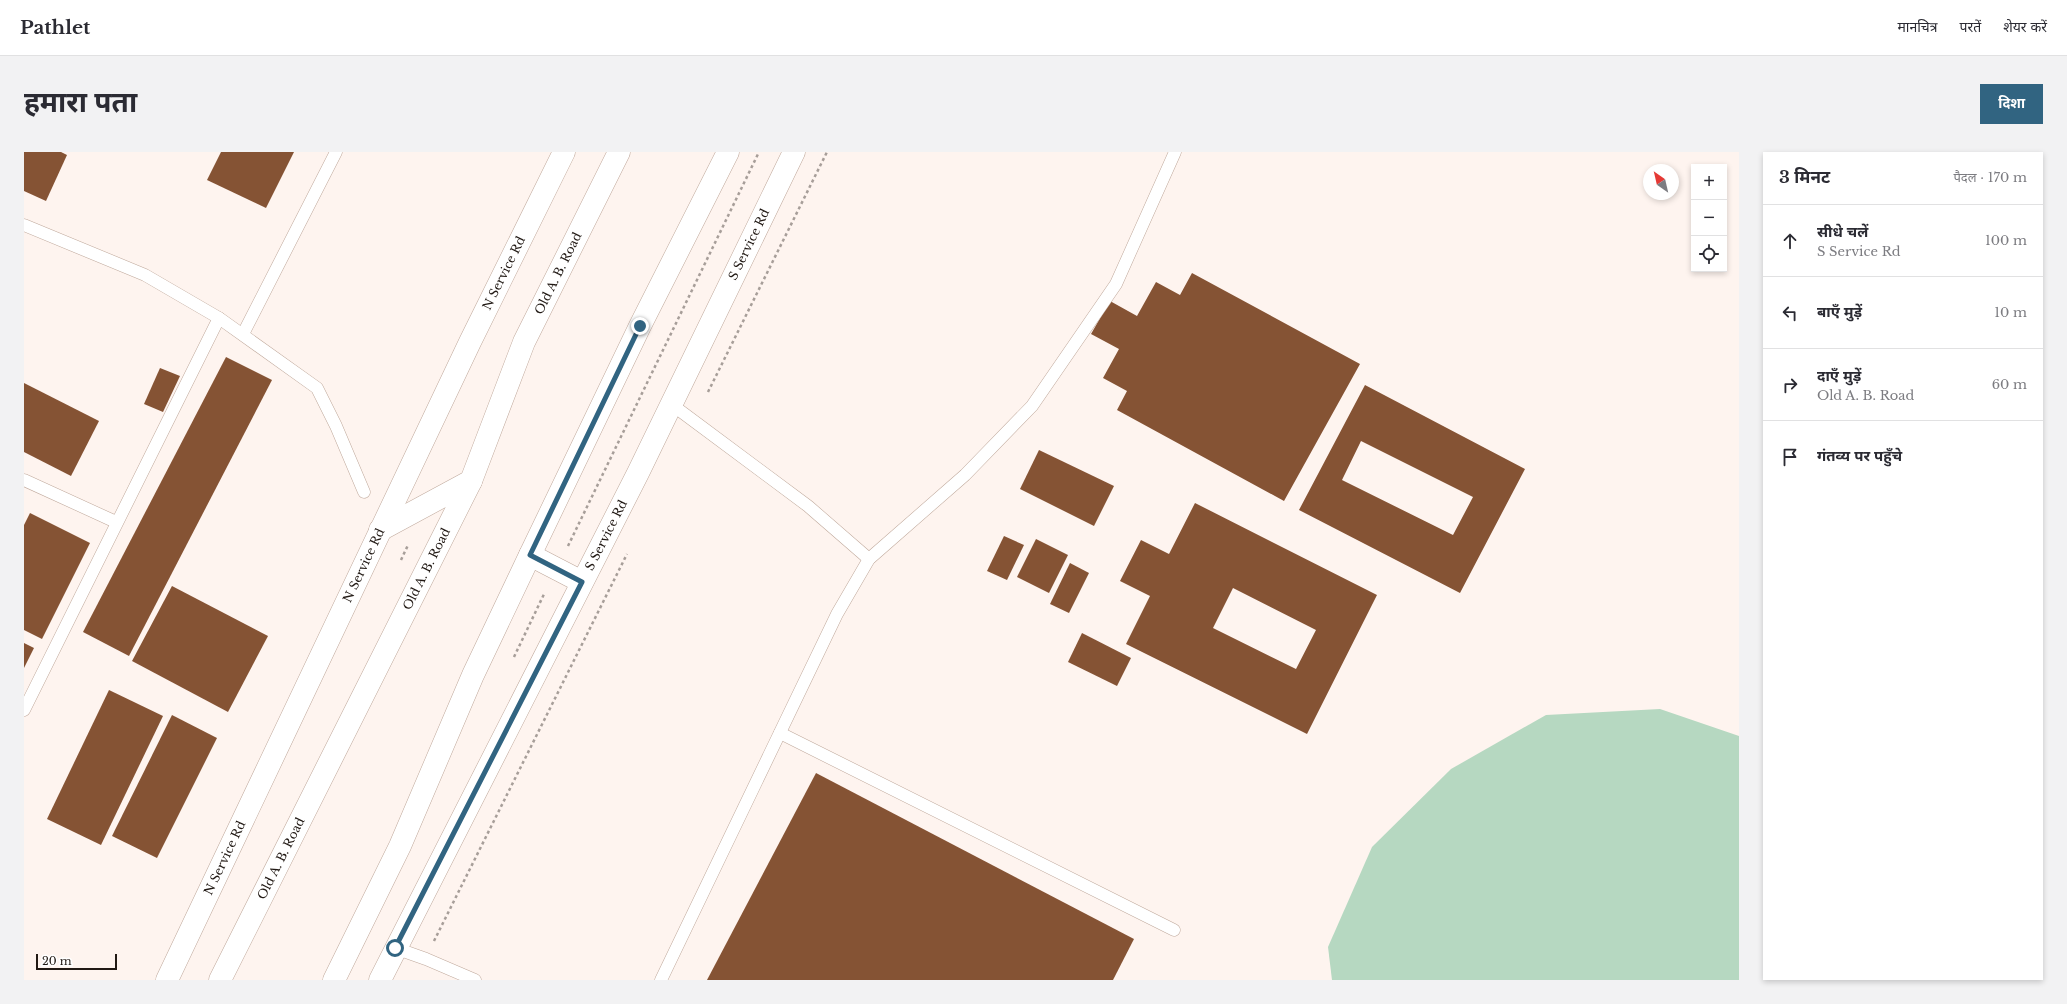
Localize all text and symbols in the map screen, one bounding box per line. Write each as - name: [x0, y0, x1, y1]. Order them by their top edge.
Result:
- text: Pathlet: [20, 16, 90, 39]
- text: मानचित्र: [1897, 18, 1937, 36]
- text: परतें: [1959, 18, 1981, 36]
- text: शेयर करें: [2003, 18, 2047, 36]
- button: दिशा: [1980, 84, 2043, 124]
- text: हमारा पता: [24, 85, 137, 120]
- north arrow: [1643, 164, 1679, 200]
- map controls: [1691, 164, 1727, 272]
- button: +: [1691, 164, 1727, 200]
- text: 3 मिनट: [1779, 167, 1830, 188]
- text: पैदल · 170 m: [1953, 169, 2027, 186]
- button: −: [1691, 200, 1727, 236]
- street label: S Service Rd: [725, 206, 772, 282]
- text: सीधे चलें: [1817, 222, 1868, 241]
- street label: Old A. B. Road: [531, 230, 585, 317]
- icon: ahead: [1779, 230, 1801, 252]
- text: 100 m: [1985, 232, 2027, 249]
- street label: N Service Rd: [479, 234, 528, 312]
- button: locate: [1691, 236, 1727, 272]
- text: S Service Rd: [1817, 243, 1901, 260]
- icon: left: [1779, 302, 1801, 324]
- text: बाएँ मुड़ें: [1817, 302, 1862, 321]
- text: 10 m: [1994, 304, 2027, 321]
- route end: [631, 317, 649, 335]
- text: दाएँ मुड़ें: [1817, 366, 1861, 385]
- icon: right: [1779, 374, 1801, 396]
- text: 60 m: [1992, 376, 2027, 393]
- text: Old A. B. Road: [1817, 387, 1914, 404]
- icon: arrive: [1779, 446, 1801, 468]
- text: गंतव्य पर पहुँचे: [1817, 446, 1902, 465]
- street label: S Service Rd: [582, 497, 630, 573]
- street label: Old A. B. Road: [399, 525, 453, 612]
- street label: N Service Rd: [339, 526, 387, 605]
- street label: Old A. B. Road: [254, 815, 308, 902]
- street label: N Service Rd: [200, 818, 248, 897]
- route start: [386, 939, 404, 957]
- scale bar: [36, 952, 117, 971]
- text: 20 m: [42, 954, 72, 968]

